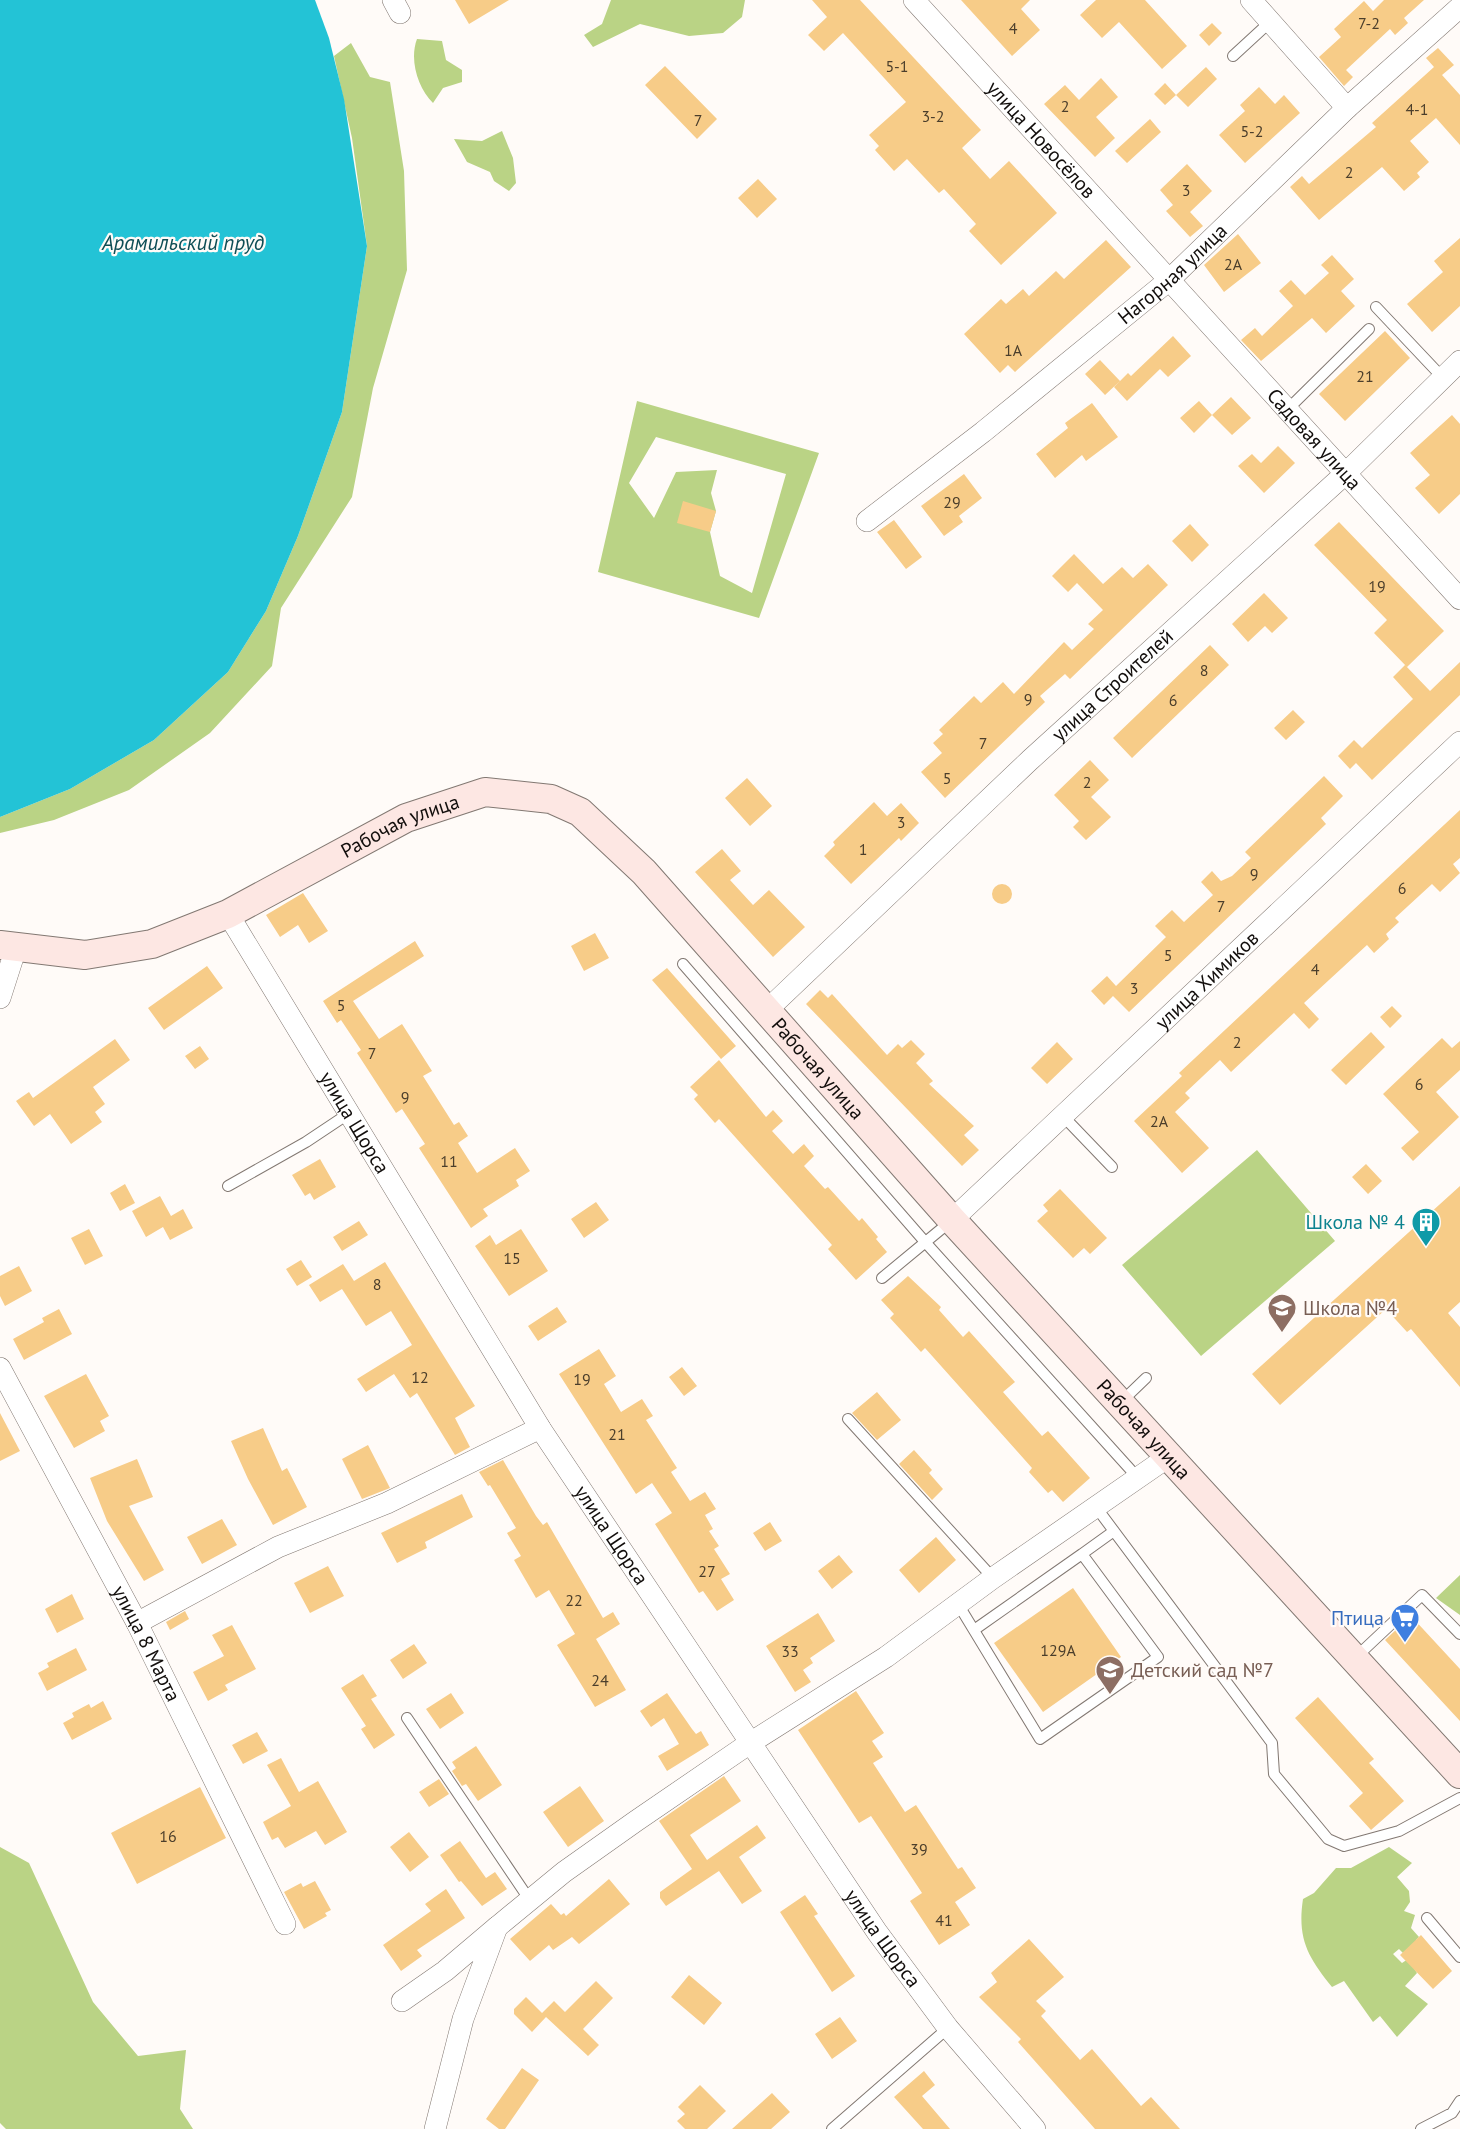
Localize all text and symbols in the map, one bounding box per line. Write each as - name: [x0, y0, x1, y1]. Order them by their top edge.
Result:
- house number: 7-2: [1358, 13, 1380, 33]
- house number: 4: [1009, 18, 1018, 38]
- house number: 5-1: [885, 56, 909, 76]
- street label: улица Новосёлов: [981, 75, 1102, 204]
- house number: 2: [1061, 96, 1069, 116]
- house number: 4-1: [1405, 99, 1429, 119]
- house number: 3-2: [921, 106, 945, 126]
- house number: 7: [694, 110, 702, 130]
- house number: 5-2: [1240, 121, 1264, 141]
- house number: 2: [1345, 162, 1353, 182]
- house number: 3: [1182, 180, 1190, 200]
- street label: Нагорная улица: [1112, 218, 1233, 330]
- water label: Арамильский пруд: [101, 229, 264, 256]
- house number: 2А: [1224, 254, 1243, 274]
- house number: 1А: [1004, 340, 1023, 360]
- house number: 21: [1356, 366, 1374, 386]
- street label: Садовая улица: [1261, 383, 1367, 495]
- house number: 29: [943, 492, 961, 512]
- house number: 19: [1368, 576, 1386, 596]
- street label: улица Строителей: [1046, 623, 1179, 747]
- house number: 8: [1200, 660, 1208, 680]
- house number: 9: [1024, 689, 1032, 709]
- house number: 6: [1169, 690, 1177, 710]
- house number: 7: [979, 733, 987, 753]
- house number: 5: [943, 768, 951, 788]
- house number: 2: [1083, 772, 1091, 792]
- street label: Рабочая улица: [336, 788, 463, 864]
- house number: 3: [897, 812, 905, 832]
- house number: 1: [859, 839, 867, 859]
- house number: 9: [1250, 864, 1258, 884]
- house number: 6: [1398, 878, 1406, 898]
- house number: 7: [1217, 896, 1225, 916]
- street label: улица Химиков: [1150, 925, 1264, 1035]
- house number: 5: [1164, 945, 1172, 965]
- house number: 4: [1311, 959, 1320, 979]
- house number: 3: [1130, 978, 1138, 998]
- house number: 5: [337, 995, 345, 1015]
- street label: Рабочая улица: [766, 1012, 870, 1125]
- house number: 2: [1233, 1032, 1241, 1052]
- house number: 7: [368, 1043, 376, 1063]
- street label: улица Щорса: [314, 1067, 396, 1178]
- house number: 6: [1415, 1074, 1423, 1094]
- house number: 9: [401, 1087, 409, 1107]
- house number: 2А: [1150, 1111, 1169, 1131]
- house number: 11: [440, 1151, 458, 1171]
- building icon: Школа № 4: [1410, 1206, 1442, 1248]
- place label: Школа № 4: [1306, 1209, 1405, 1235]
- house number: 15: [503, 1248, 521, 1268]
- house number: 8: [373, 1274, 381, 1294]
- school or university icon: Школа №4: [1266, 1292, 1298, 1334]
- place label: Школа №4: [1303, 1295, 1397, 1321]
- house number: 12: [411, 1367, 429, 1387]
- house number: 19: [573, 1369, 591, 1389]
- street label: Рабочая улица: [1091, 1373, 1196, 1485]
- house number: 21: [608, 1424, 626, 1444]
- street label: улица Щорса: [569, 1480, 654, 1590]
- house number: 27: [698, 1561, 716, 1581]
- street label: улица 8 Марта: [106, 1581, 187, 1706]
- house number: 22: [565, 1590, 583, 1610]
- supermarket icon: Птица: [1389, 1602, 1421, 1644]
- place label: Птица: [1331, 1605, 1384, 1631]
- house number: 129А: [1040, 1640, 1076, 1660]
- house number: 33: [781, 1641, 799, 1661]
- school or university icon: Детский сад №7: [1094, 1654, 1126, 1696]
- place label: Детский сад №7: [1131, 1657, 1274, 1683]
- house number: 24: [591, 1670, 609, 1690]
- house number: 16: [159, 1826, 177, 1846]
- house number: 39: [910, 1839, 928, 1859]
- street label: улица Щорса: [839, 1884, 927, 1993]
- house number: 41: [935, 1910, 953, 1930]

